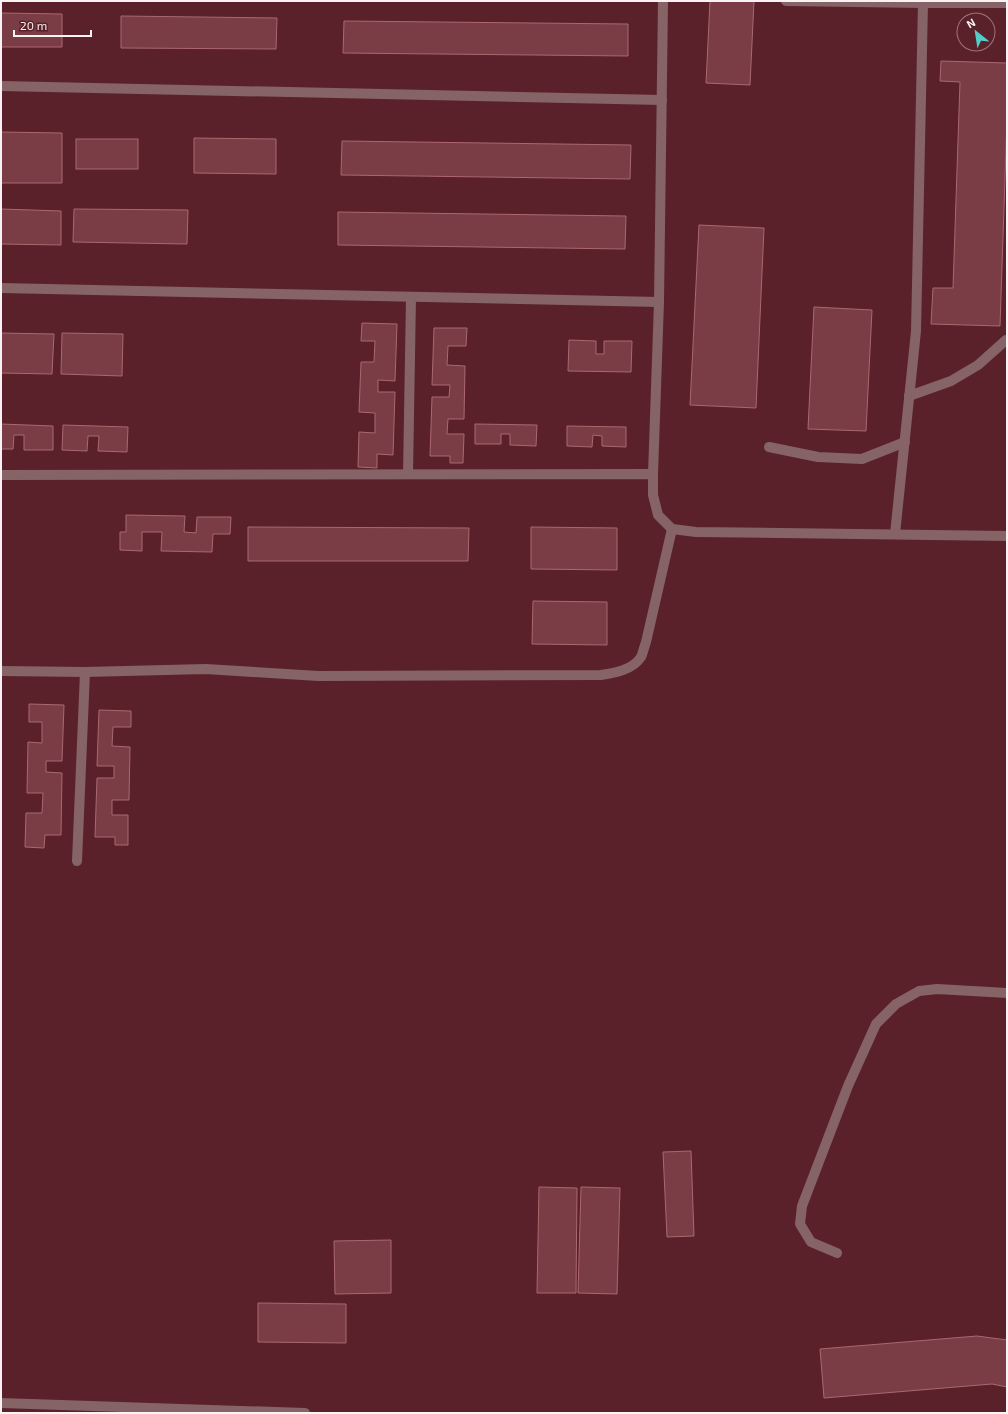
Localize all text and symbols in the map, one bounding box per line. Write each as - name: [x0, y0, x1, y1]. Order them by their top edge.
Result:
- scale bar: [14, 12, 91, 38]
- north arrow: [956, 12, 996, 52]
- text: N: [964, 15, 977, 31]
- text: 20 m: [20, 18, 47, 32]

